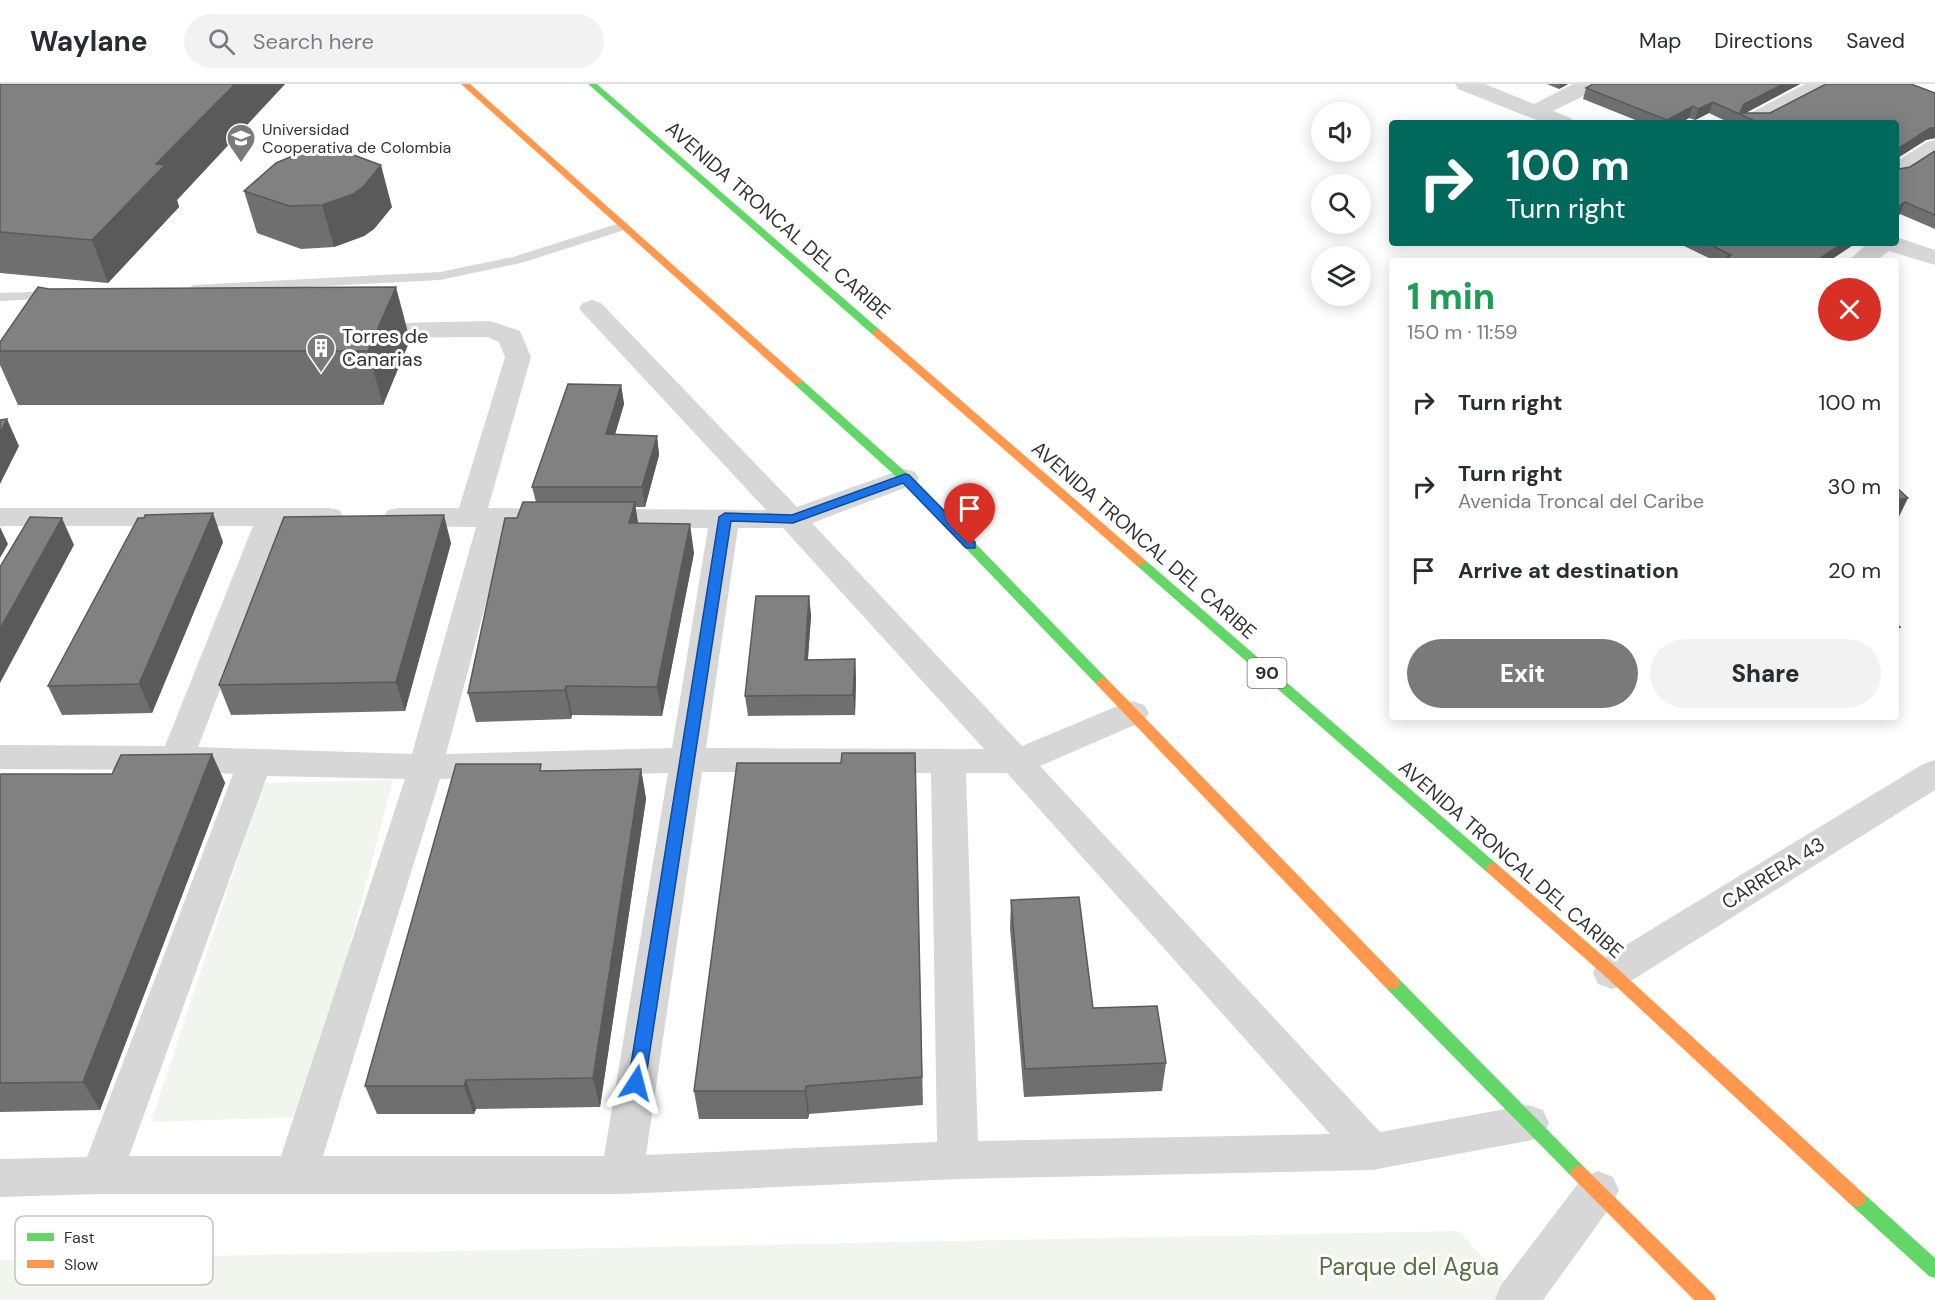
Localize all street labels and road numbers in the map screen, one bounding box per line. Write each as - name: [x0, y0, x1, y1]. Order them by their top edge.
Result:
- street label: AVENIDA TRONCAL DEL CARIBE: [660, 115, 896, 325]
- street label: AVENIDA TRONCAL DEL CARIBE: [1026, 435, 1262, 645]
- road number: 90: [1248, 658, 1286, 688]
- street label: AVENIDA TRONCAL DEL CARIBE: [1393, 754, 1629, 964]
- street label: CARRERA 43: [1717, 831, 1829, 915]

